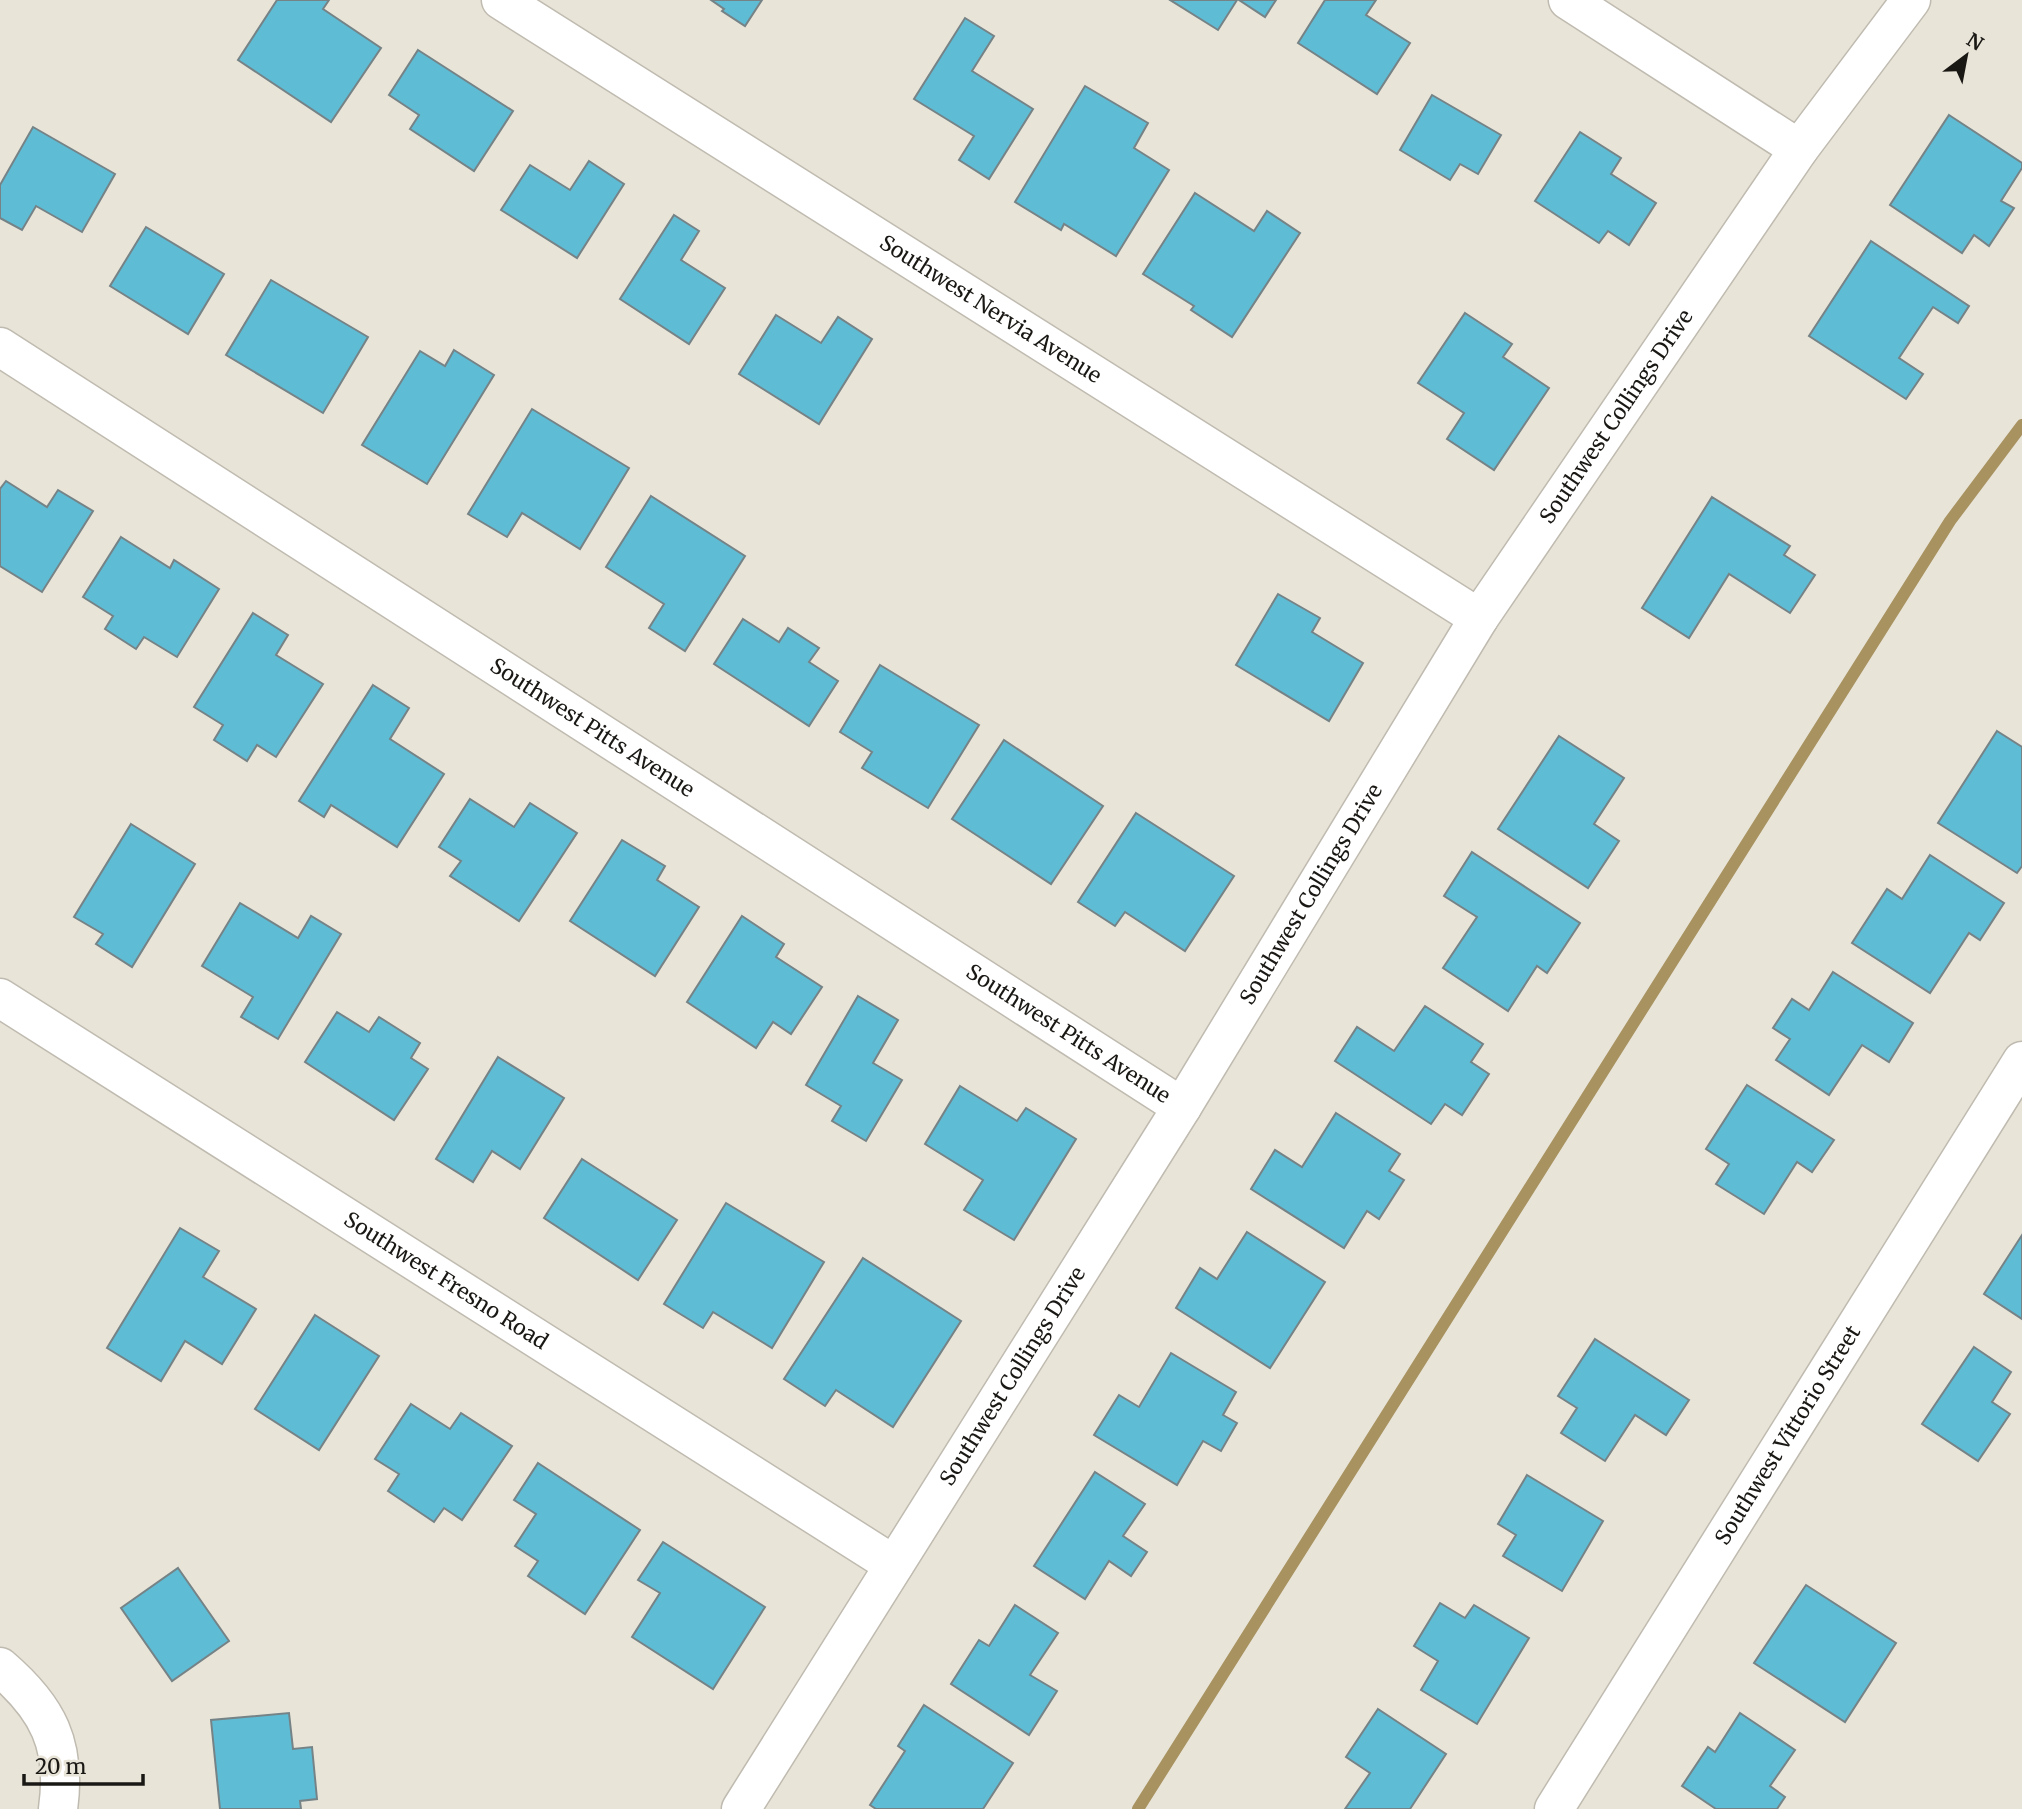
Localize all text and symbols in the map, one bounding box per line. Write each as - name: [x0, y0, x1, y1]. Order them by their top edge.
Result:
- north arrow: [1931, 21, 2001, 91]
- text: N: [1962, 27, 1988, 56]
- street label: Southwest Nervia Avenue: [875, 229, 1107, 389]
- street label: Southwest Collings Drive: [1533, 304, 1699, 529]
- street label: Southwest Pitts Avenue: [485, 652, 700, 803]
- street label: Southwest Collings Drive: [1234, 779, 1388, 1009]
- street label: Southwest Pitts Avenue: [961, 958, 1176, 1109]
- street label: Southwest Fresno Road: [339, 1206, 554, 1355]
- street label: Southwest Collings Drive: [934, 1262, 1091, 1490]
- street label: Southwest Vittorio Street: [1709, 1320, 1866, 1550]
- scale bar: [24, 1742, 144, 1786]
- text: 20 m: [35, 1753, 87, 1780]

